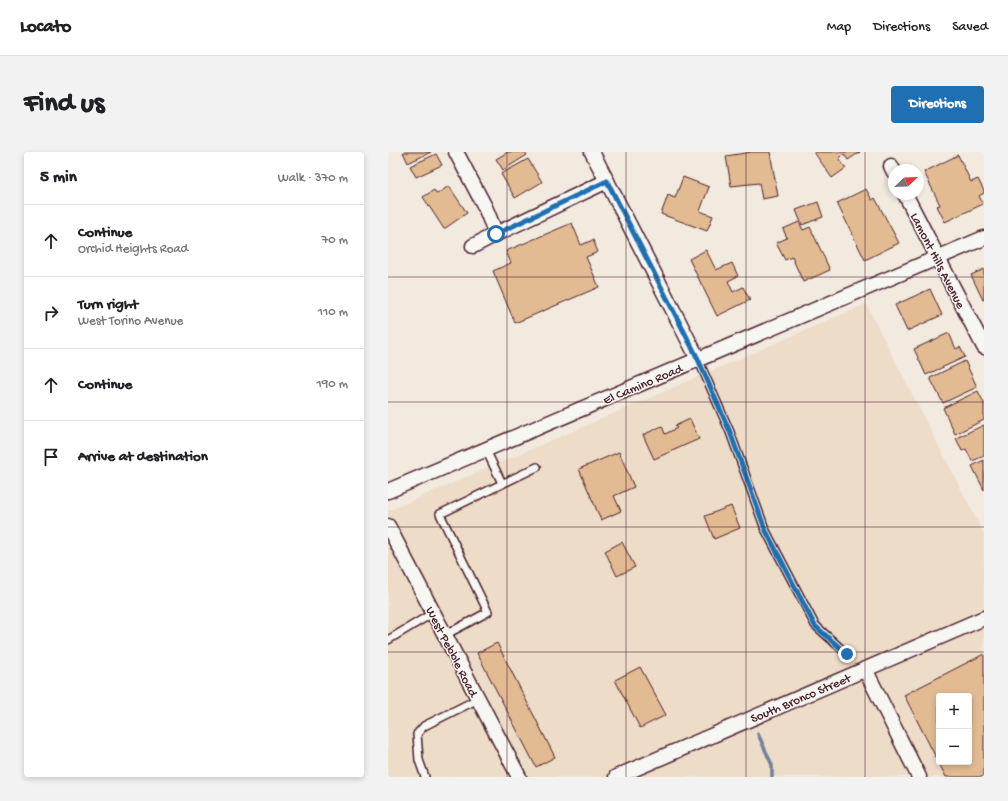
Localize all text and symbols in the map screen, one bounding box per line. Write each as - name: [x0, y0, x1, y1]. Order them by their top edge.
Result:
- text: Locato: [20, 16, 71, 39]
- text: Map: [827, 19, 851, 36]
- text: Directions: [873, 19, 930, 36]
- text: Saved: [952, 19, 988, 36]
- button: Directions: [891, 86, 984, 123]
- text: Find us: [24, 88, 104, 121]
- north arrow: [888, 164, 924, 200]
- text: 5 min: [40, 168, 77, 188]
- text: Walk · 370 m: [278, 171, 348, 186]
- street label: Lamont Hills Avenue: [906, 211, 968, 312]
- text: Continue: [78, 224, 132, 242]
- route start: [487, 225, 505, 243]
- icon: ahead: [40, 230, 62, 252]
- text: 70 m: [322, 233, 348, 248]
- text: Orchid Heights Road: [78, 242, 188, 257]
- text: Turn right: [78, 296, 138, 314]
- icon: right: [40, 302, 62, 324]
- text: 110 m: [318, 305, 348, 320]
- text: West Torino Avenue: [78, 314, 183, 329]
- street label: El Camino Road: [601, 361, 686, 409]
- icon: ahead: [40, 374, 62, 396]
- text: Continue: [78, 376, 132, 394]
- text: 190 m: [317, 377, 348, 392]
- icon: arrive: [40, 446, 62, 468]
- text: Arrive at destination: [78, 448, 208, 466]
- street label: West Pebble Road: [421, 604, 481, 701]
- route end: [838, 645, 856, 663]
- street label: South Bronco Street: [749, 671, 855, 727]
- map controls: [936, 693, 972, 765]
- button: +: [936, 693, 972, 729]
- button: −: [936, 729, 972, 765]

